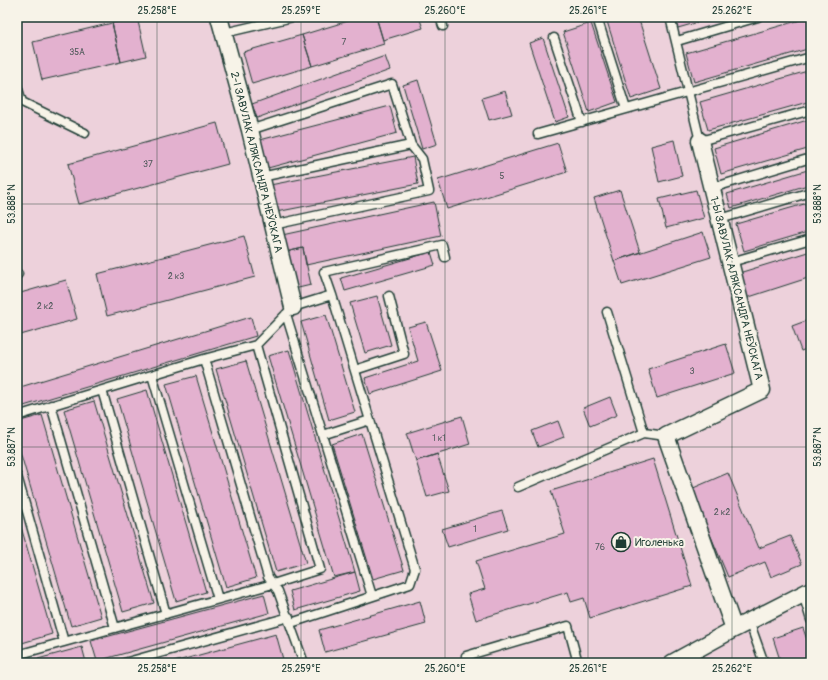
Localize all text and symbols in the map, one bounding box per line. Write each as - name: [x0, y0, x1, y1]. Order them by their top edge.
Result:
- text: 25.258°E: [138, 5, 176, 17]
- text: 25.259°E: [282, 5, 320, 17]
- text: 25.260°E: [424, 5, 466, 17]
- text: 25.261°E: [569, 5, 607, 17]
- text: 25.262°E: [712, 5, 752, 17]
- house number: 7: [342, 37, 347, 48]
- house number: 35А: [69, 47, 85, 58]
- street label: 2-І ЗАВУЛАК АЛЯКСАНДРА НЕЎСКАГА: [228, 70, 285, 254]
- house number: 37: [143, 159, 153, 170]
- house number: 5: [500, 171, 505, 182]
- text: 53.888°N: [6, 184, 18, 224]
- text: 53.888°N: [812, 184, 824, 224]
- street label: 1-Ы ЗАВУЛАК АЛЯКСАНДРА НЕЎСКАГА: [707, 195, 766, 381]
- house number: 2 к3: [168, 271, 184, 282]
- house number: 2 к2: [37, 301, 53, 312]
- house number: 3: [689, 366, 695, 377]
- text: 53.887°N: [6, 427, 18, 467]
- text: 53.887°N: [812, 427, 824, 467]
- house number: 1 к1: [432, 433, 446, 444]
- house number: 2 к2: [714, 507, 730, 518]
- house number: 1: [473, 524, 477, 535]
- shop icon: Иголенька: [610, 531, 632, 553]
- place label: Иголенька: [635, 536, 684, 549]
- house number: 76: [595, 542, 605, 553]
- text: 25.258°E: [138, 663, 176, 675]
- text: 25.259°E: [282, 663, 320, 675]
- text: 25.260°E: [424, 663, 466, 675]
- text: 25.261°E: [569, 663, 607, 675]
- text: 25.262°E: [712, 663, 752, 675]

